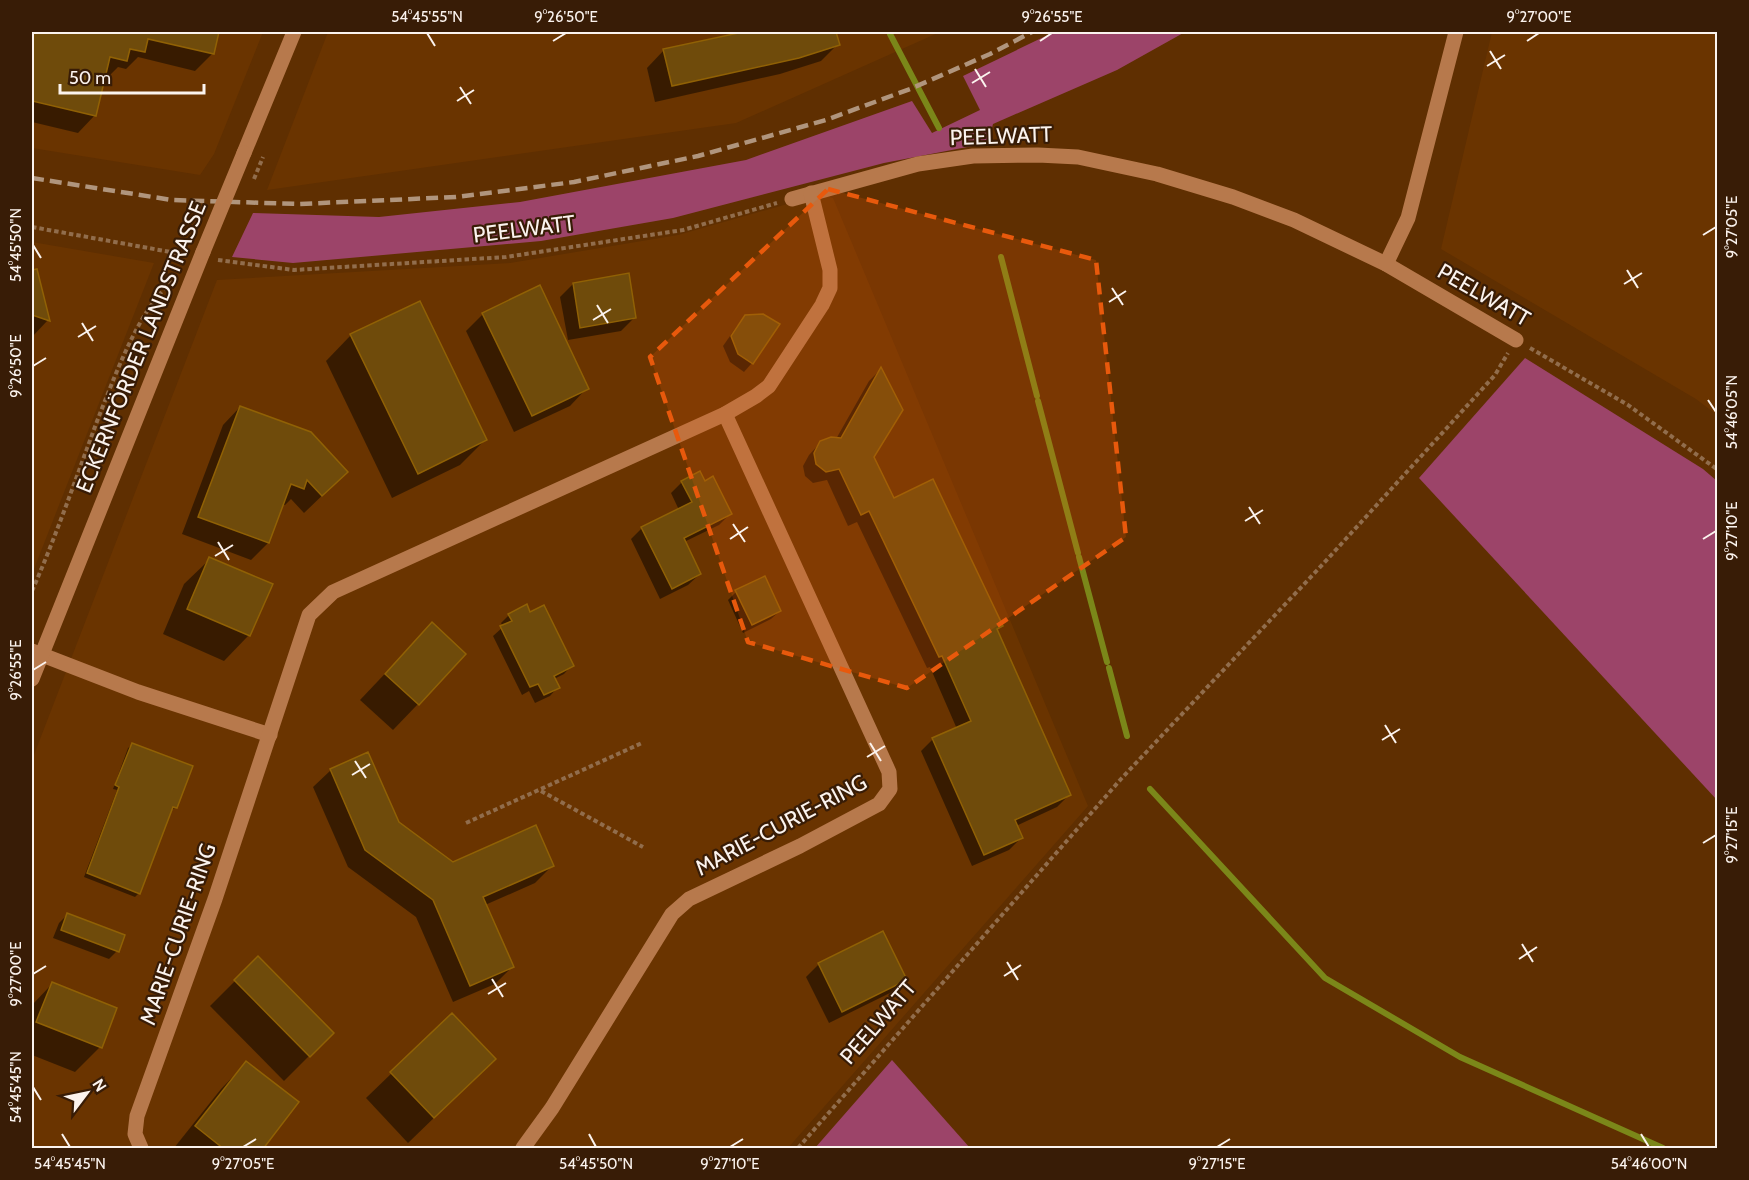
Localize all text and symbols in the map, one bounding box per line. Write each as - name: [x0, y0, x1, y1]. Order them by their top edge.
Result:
- text: 54°45'55"N: [391, 8, 463, 26]
- text: 9°26'50"E: [534, 8, 598, 26]
- text: 9°26'55"E: [1021, 8, 1083, 26]
- text: 9°27'00"E: [1507, 8, 1571, 26]
- scale bar: [60, 57, 204, 95]
- text: 50 m: [69, 67, 111, 89]
- street label: PEELWATT: [949, 121, 1053, 151]
- text: 9°27'05"E: [1723, 196, 1741, 258]
- street label: ECKERNFÖRDER LANDSTRASSE: [70, 197, 212, 497]
- text: 54°45'50"N: [7, 208, 25, 282]
- street label: PEELWATT: [471, 209, 577, 249]
- street label: PEELWATT: [1433, 258, 1535, 332]
- text: 9°26'50"E: [7, 334, 25, 398]
- text: 54°46'05"N: [1723, 375, 1741, 449]
- text: 9°27'10"E: [1723, 501, 1741, 561]
- text: 9°26'55"E: [7, 639, 25, 701]
- street label: MARIE-CURIE-RING: [691, 768, 871, 882]
- text: 9°27'15"E: [1723, 806, 1741, 864]
- street label: MARIE-CURIE-RING: [134, 840, 222, 1028]
- text: 9°27'00"E: [7, 942, 25, 1006]
- street label: PEELWATT: [834, 974, 922, 1070]
- text: 54°45'45"N: [7, 1051, 25, 1123]
- north arrow: [57, 1063, 117, 1123]
- text: N: [88, 1075, 110, 1095]
- text: 54°45'45"N: [34, 1155, 106, 1173]
- text: 9°27'05"E: [212, 1155, 274, 1173]
- text: 54°45'50"N: [559, 1155, 633, 1173]
- text: 9°27'10"E: [700, 1155, 760, 1173]
- text: 9°27'15"E: [1188, 1155, 1246, 1173]
- text: 54°46'00"N: [1611, 1155, 1687, 1173]

